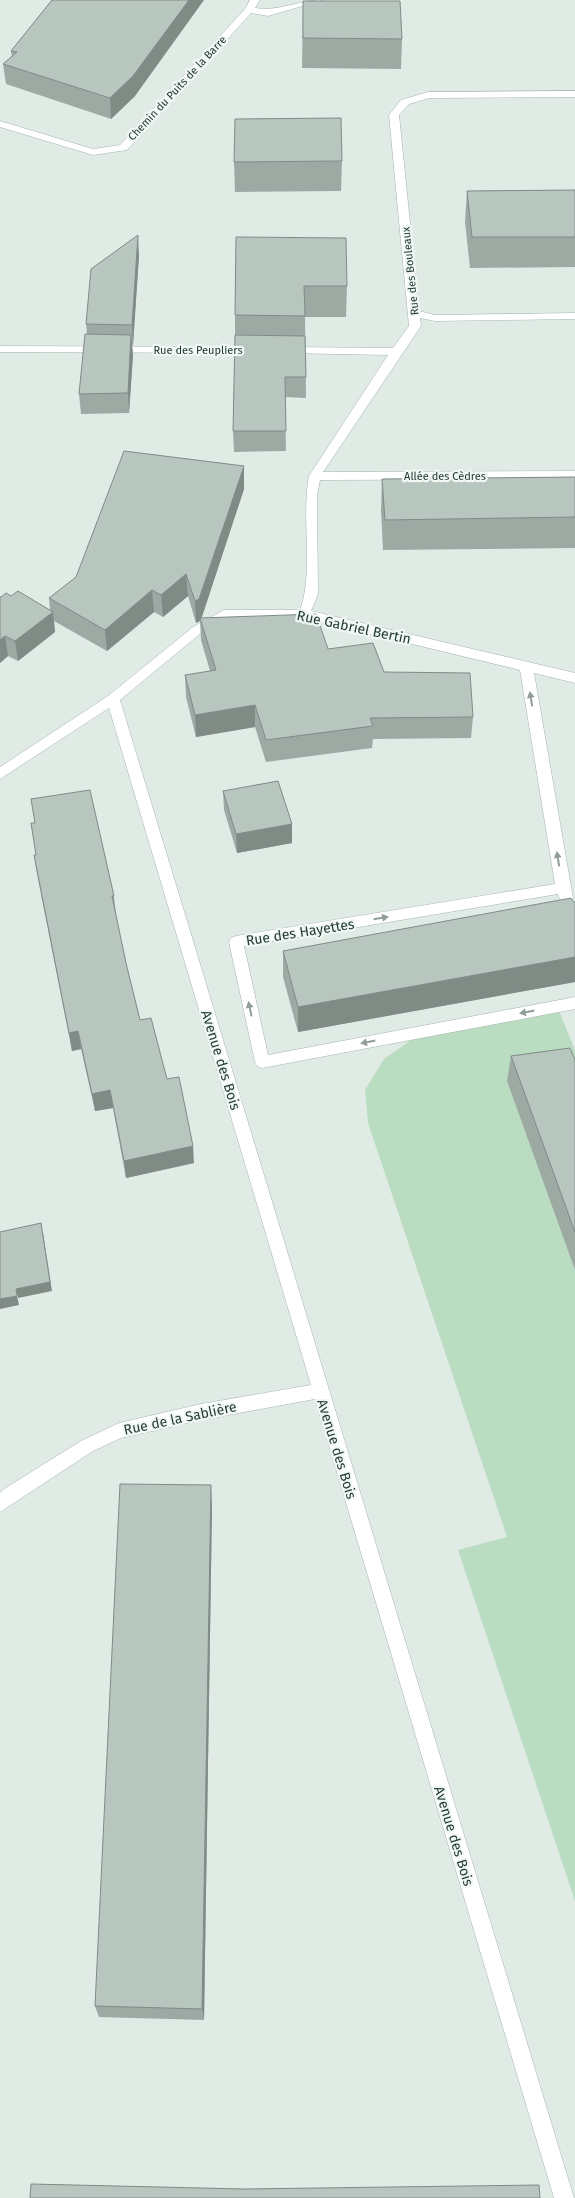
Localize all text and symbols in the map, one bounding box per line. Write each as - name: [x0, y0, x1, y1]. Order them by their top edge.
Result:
- street label: Chemin du Puits de la Barre: [125, 33, 229, 143]
- street label: Rue des Bouleaux: [399, 225, 422, 316]
- street label: Rue des Peupliers: [153, 344, 243, 357]
- street label: Allée des Cèdres: [404, 470, 486, 483]
- street label: Rue Gabriel Bertin: [295, 607, 413, 648]
- one-way arrow: [527, 690, 535, 706]
- one-way arrow: [553, 851, 561, 867]
- one-way arrow: [374, 914, 390, 922]
- street label: Rue des Hayettes: [245, 915, 356, 949]
- one-way arrow: [246, 1001, 254, 1016]
- street label: Avenue des Bois: [197, 1008, 244, 1113]
- one-way arrow: [519, 1008, 535, 1016]
- one-way arrow: [359, 1039, 375, 1047]
- street label: Avenue des Bois: [313, 1397, 360, 1502]
- street label: Rue de la Sablière: [122, 1398, 238, 1439]
- street label: Avenue des Bois: [430, 1784, 477, 1889]

